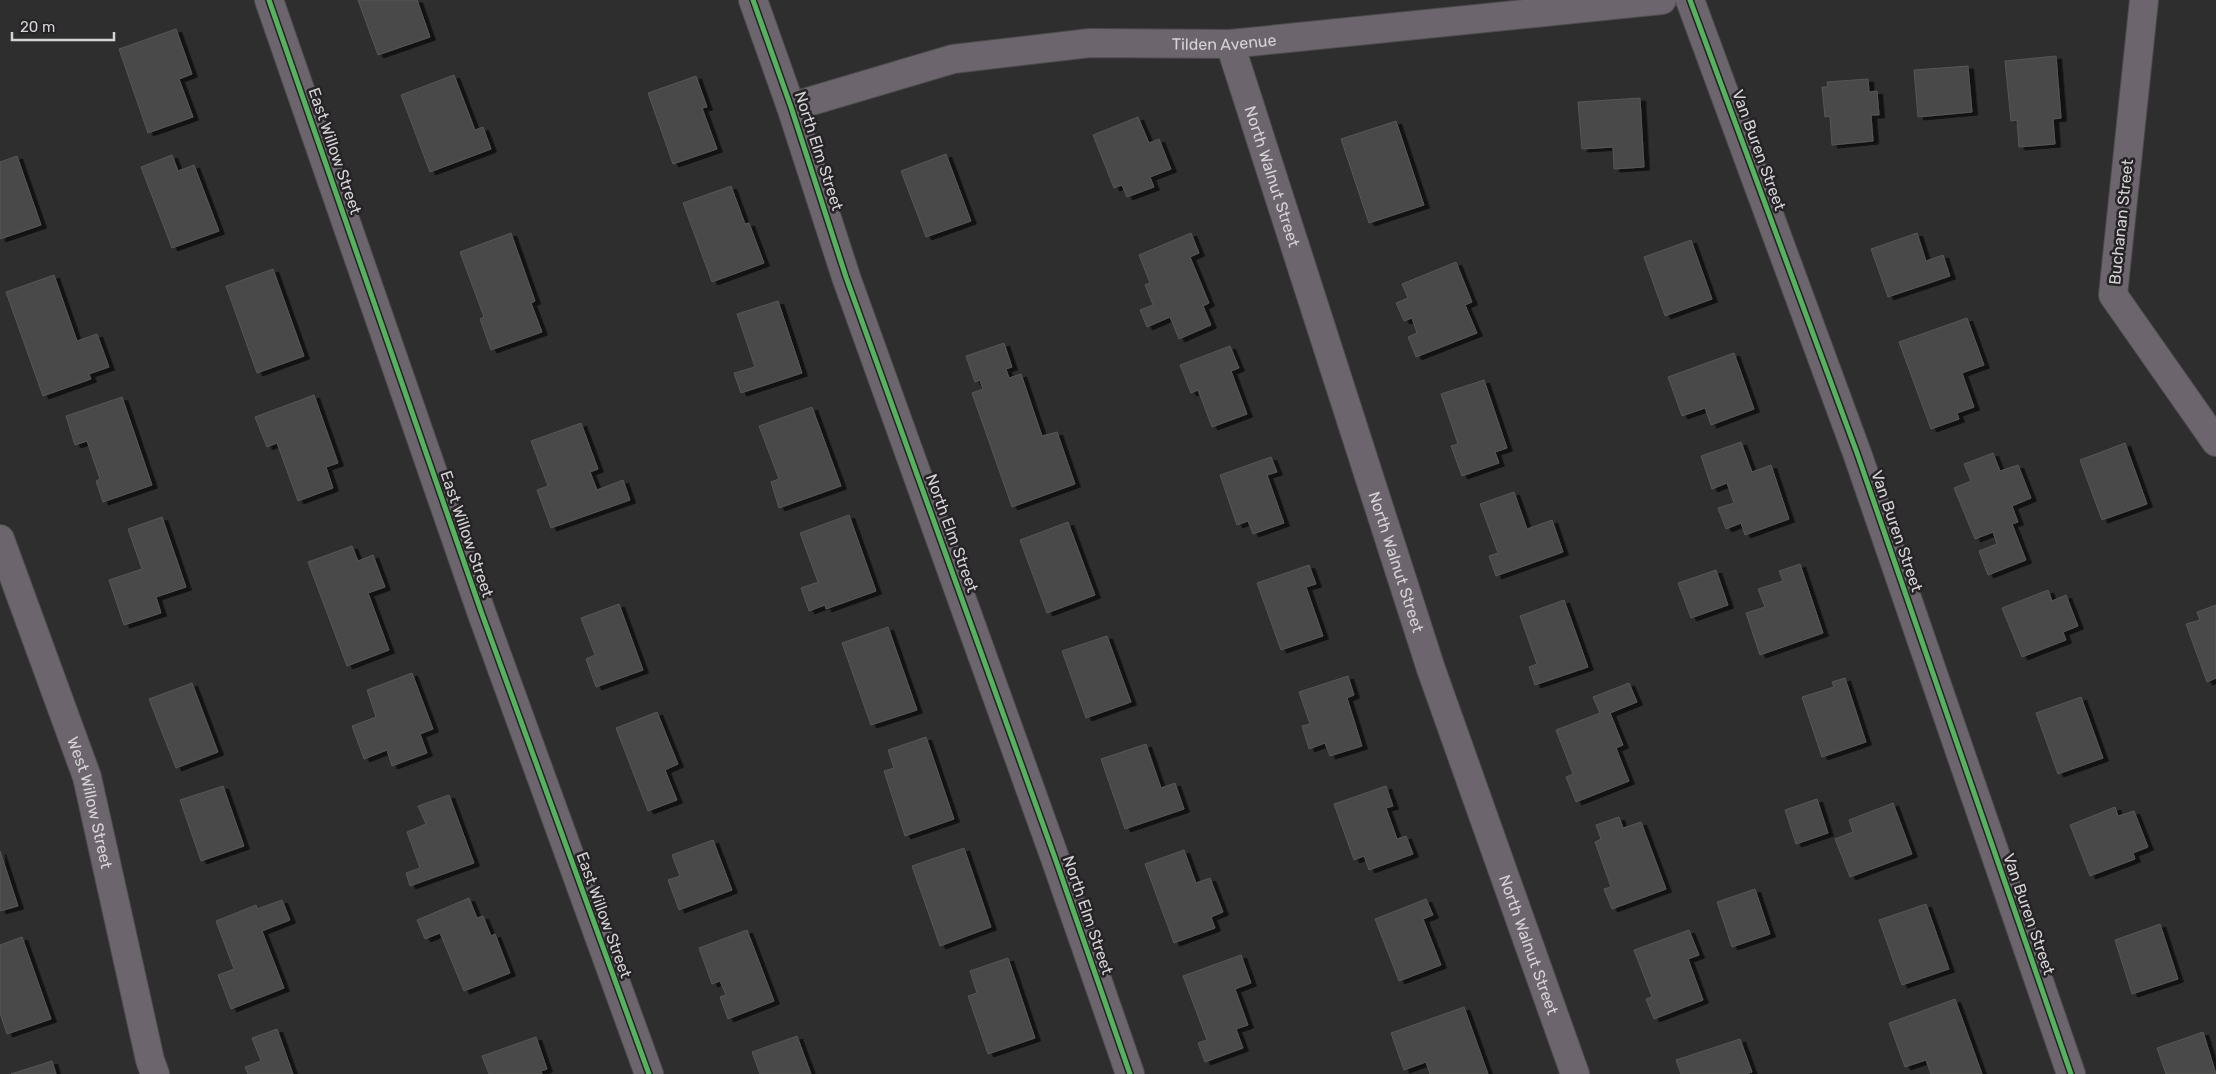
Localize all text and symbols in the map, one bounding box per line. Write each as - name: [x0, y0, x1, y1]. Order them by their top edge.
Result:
- scale bar: [12, 10, 115, 42]
- text: 20 m: [20, 18, 55, 36]
- street label: Tilden Avenue: [1172, 30, 1277, 54]
- street label: East Willow Street: [304, 85, 366, 217]
- street label: Van Buren Street: [1728, 87, 1790, 213]
- street label: North Elm Street: [791, 89, 847, 213]
- street label: North Walnut Street: [1241, 103, 1304, 249]
- street label: Buchanan Street: [2105, 158, 2137, 286]
- street label: East Willow Street: [436, 468, 498, 600]
- street label: Van Buren Street: [1867, 468, 1927, 594]
- street label: North Elm Street: [922, 471, 982, 595]
- street label: North Walnut Street: [1365, 489, 1428, 635]
- street label: West Willow Street: [64, 734, 117, 870]
- street label: East Willow Street: [572, 849, 636, 981]
- street label: Van Buren Street: [1999, 851, 2059, 977]
- street label: North Elm Street: [1059, 853, 1117, 977]
- street label: North Walnut Street: [1495, 872, 1563, 1017]

